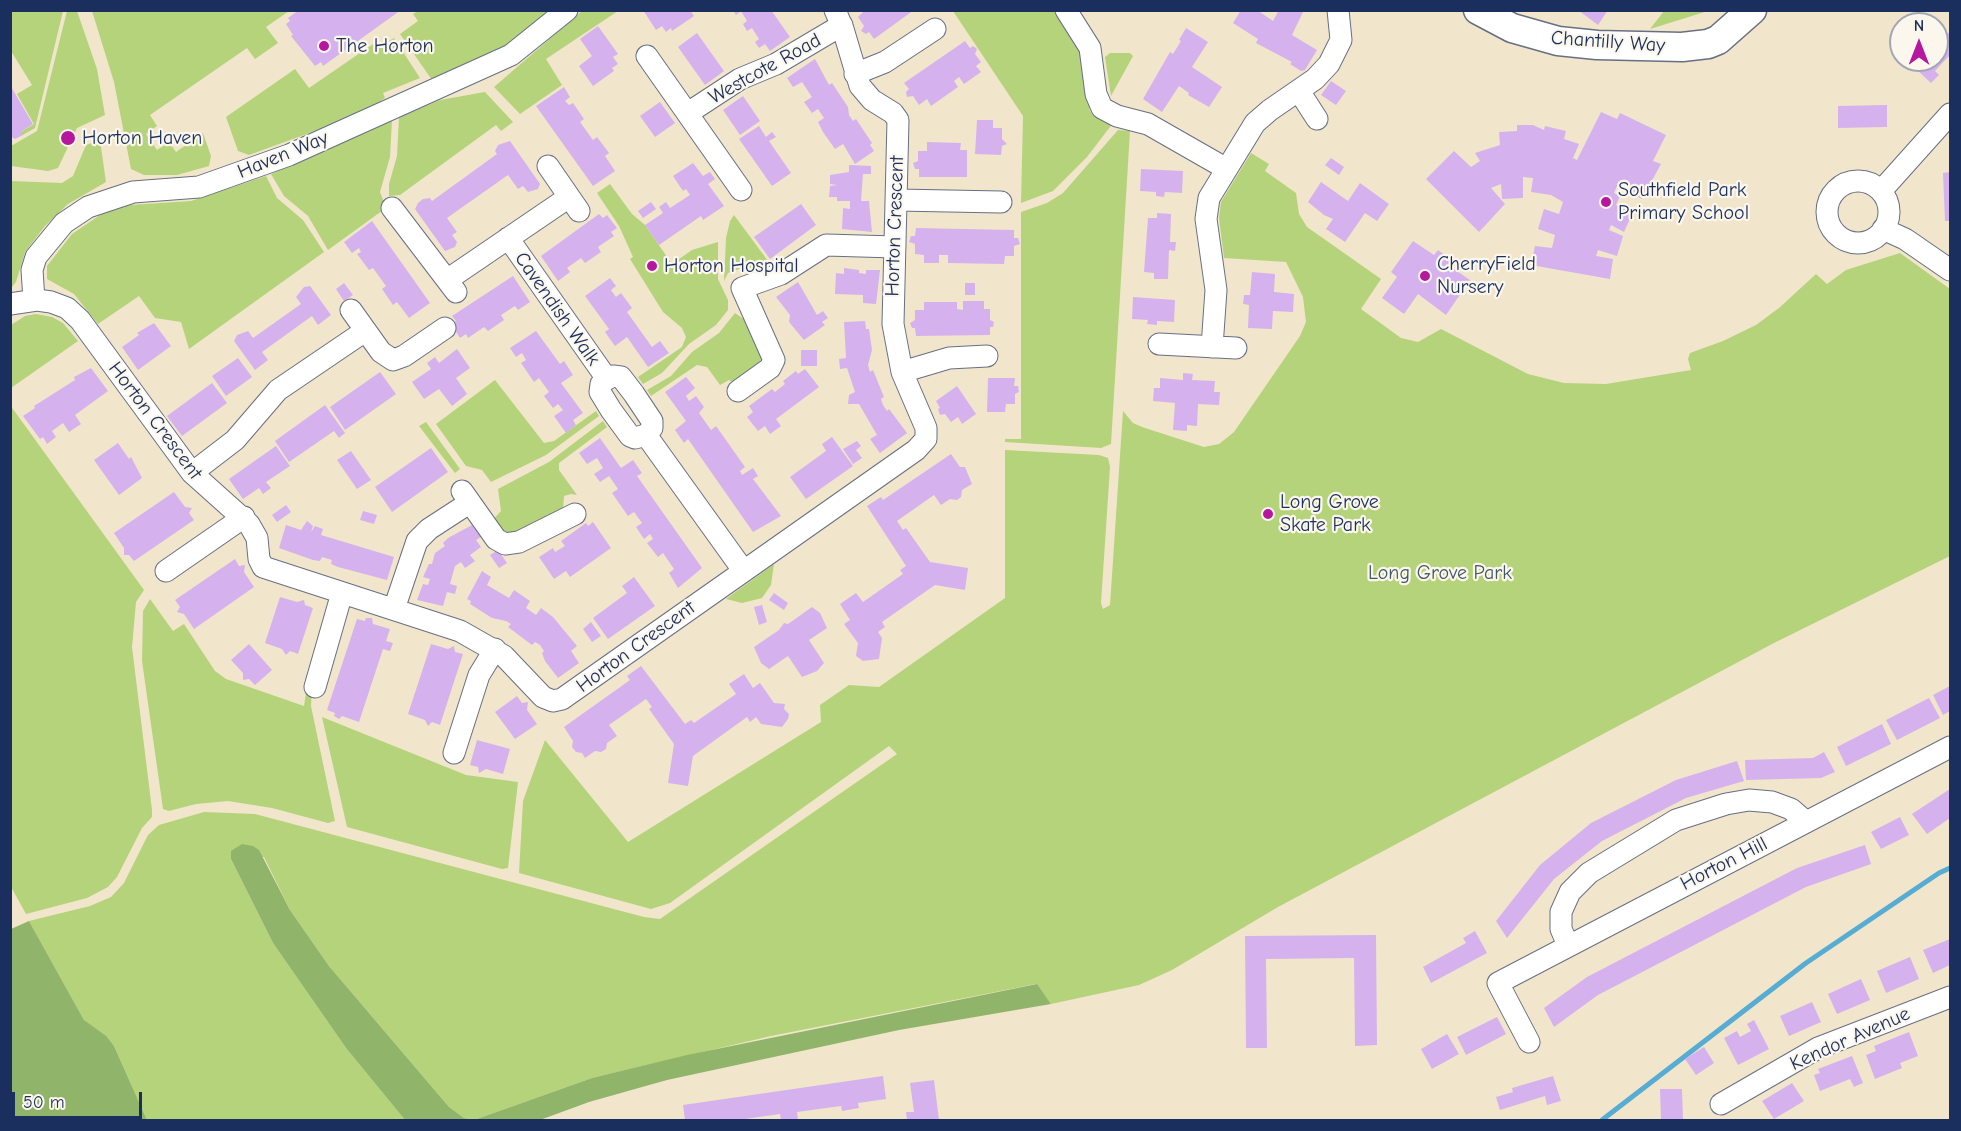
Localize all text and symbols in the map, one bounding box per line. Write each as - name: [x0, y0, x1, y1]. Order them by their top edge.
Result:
- north arrow: [1889, 12, 1949, 72]
- text: N: [1914, 17, 1924, 35]
- street label: Chantilly Way: [1550, 26, 1666, 58]
- street label: Westcote Road: [705, 28, 825, 110]
- place label: The Horton: [336, 34, 434, 58]
- marker: The Horton: [317, 39, 331, 53]
- place label: Horton Haven: [82, 126, 202, 150]
- street label: Haven Way: [234, 126, 332, 184]
- marker: Horton Haven: [59, 129, 77, 147]
- street label: Horton Crescent: [881, 155, 909, 297]
- place label: Southfield Park Primary School: [1618, 178, 1749, 225]
- marker: Southfield Park Primary School: [1599, 195, 1613, 209]
- street label: Cavendish Walk: [509, 248, 605, 370]
- place label: CherryField Nursery: [1437, 252, 1536, 299]
- place label: Horton Hospital: [664, 254, 799, 278]
- marker: Horton Hospital: [645, 259, 659, 273]
- marker: CherryField Nursery: [1418, 269, 1432, 283]
- street label: Horton Crescent: [103, 357, 207, 485]
- place label: Long Grove Skate Park: [1280, 490, 1379, 537]
- marker: Long Grove Skate Park: [1261, 507, 1275, 521]
- park label: Long Grove Park: [1368, 561, 1512, 585]
- street label: Horton Crescent: [572, 596, 700, 698]
- street label: Horton Hill: [1677, 832, 1771, 896]
- street label: Kendor Avenue: [1786, 1002, 1914, 1076]
- scale bar: [15, 1080, 146, 1118]
- text: 50 m: [23, 1092, 65, 1113]

